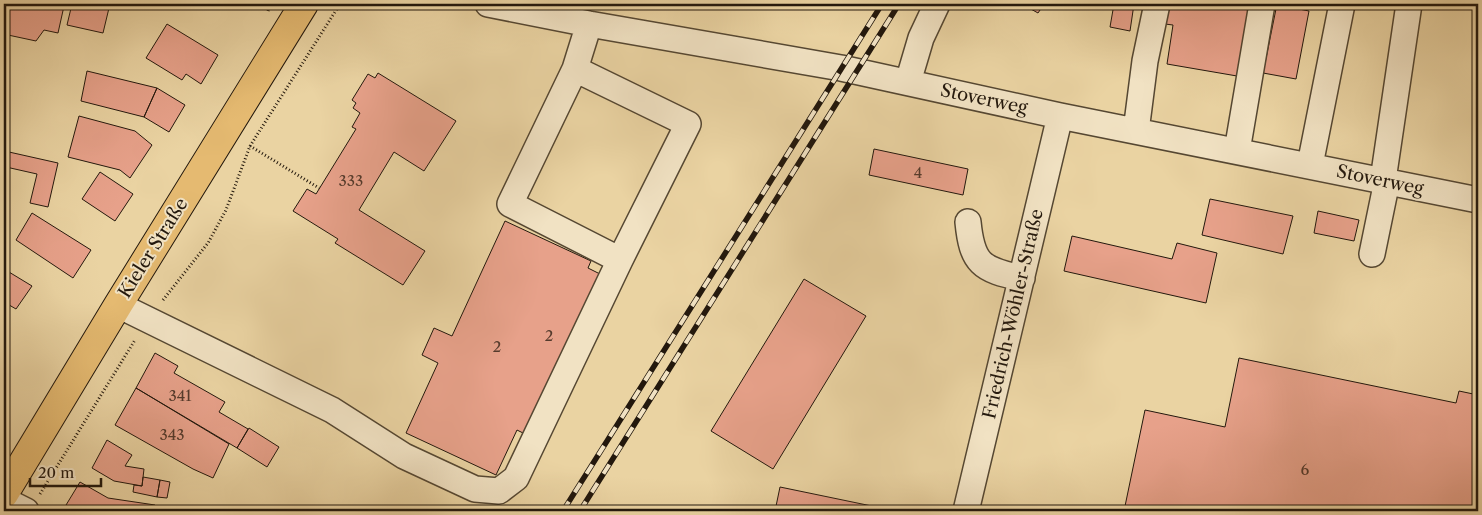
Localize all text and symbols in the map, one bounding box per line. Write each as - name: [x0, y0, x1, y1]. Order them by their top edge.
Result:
- street label: Stoverweg: [938, 79, 1030, 119]
- street label: Stoverweg: [1334, 160, 1426, 200]
- house number: 4: [914, 163, 922, 182]
- house number: 333: [339, 171, 363, 190]
- street label: Kieler Straße: [114, 194, 192, 302]
- street label: Friedrich-Wöhler-Straße: [978, 207, 1048, 421]
- house number: 2: [545, 326, 553, 345]
- house number: 2: [493, 337, 501, 356]
- house number: 341: [168, 386, 192, 405]
- house number: 343: [159, 425, 185, 444]
- scale bar: [30, 455, 101, 487]
- house number: 6: [1301, 460, 1310, 479]
- text: 20 m: [38, 463, 74, 482]

